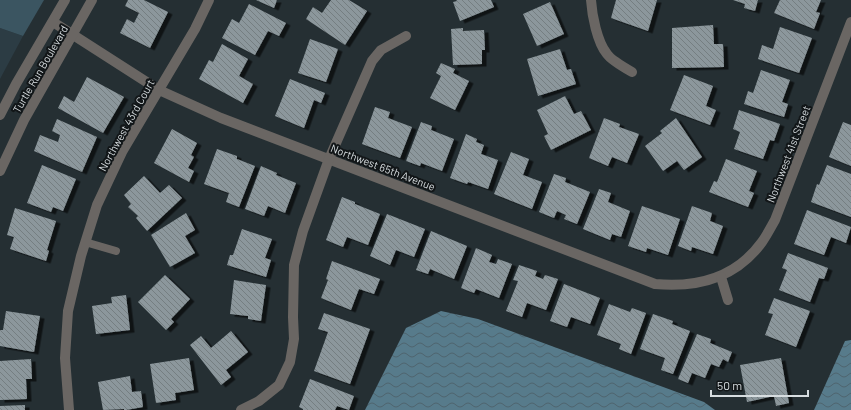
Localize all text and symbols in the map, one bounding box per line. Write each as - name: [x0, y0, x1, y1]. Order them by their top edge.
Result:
- street label: Turtle Run Boulevard: [10, 23, 70, 115]
- street label: Northwest 43rd Court: [95, 77, 157, 173]
- street label: Northwest 41st Street: [764, 104, 812, 204]
- street label: Northwest 65th Avenue: [329, 141, 437, 193]
- scale bar: [711, 372, 808, 398]
- text: 50 m: [717, 378, 742, 392]

